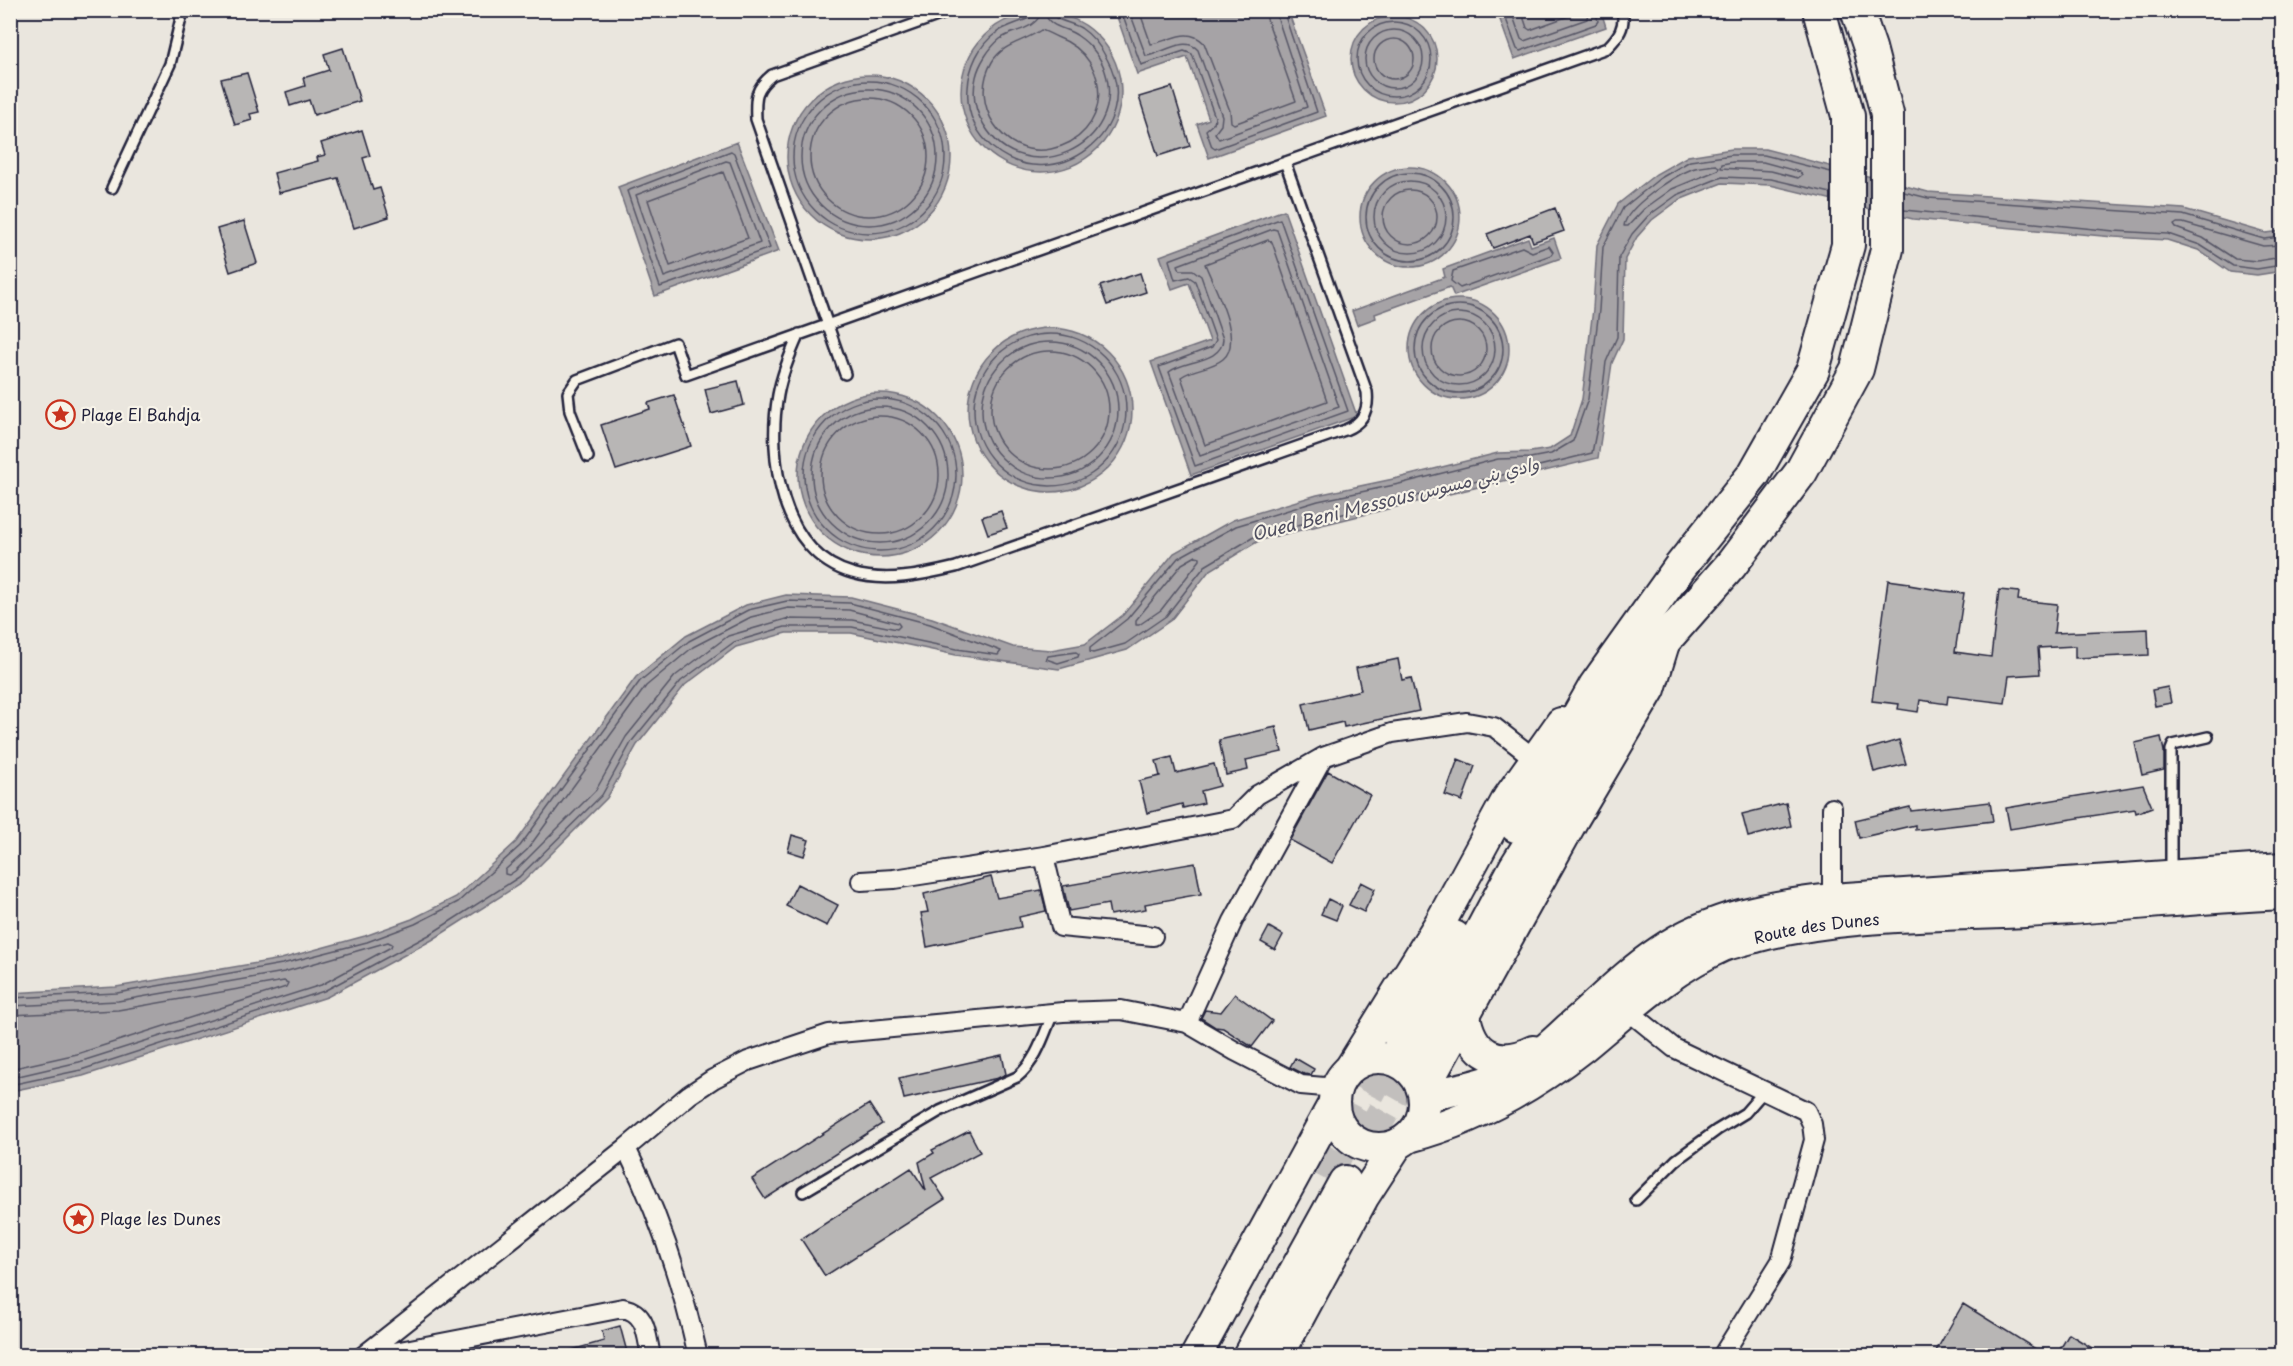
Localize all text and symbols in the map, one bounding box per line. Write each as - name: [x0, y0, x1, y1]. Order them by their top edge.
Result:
- place icon: Plage El Bahdja: [44, 398, 76, 430]
- place label: Plage El Bahdja: [81, 402, 200, 426]
- water label: Oued Beni Messous وادي بني مسوس: [1248, 449, 1543, 551]
- street label: Route des Dunes: [1750, 906, 1880, 949]
- place icon: Plage les Dunes: [63, 1202, 95, 1234]
- place label: Plage les Dunes: [100, 1206, 221, 1230]

